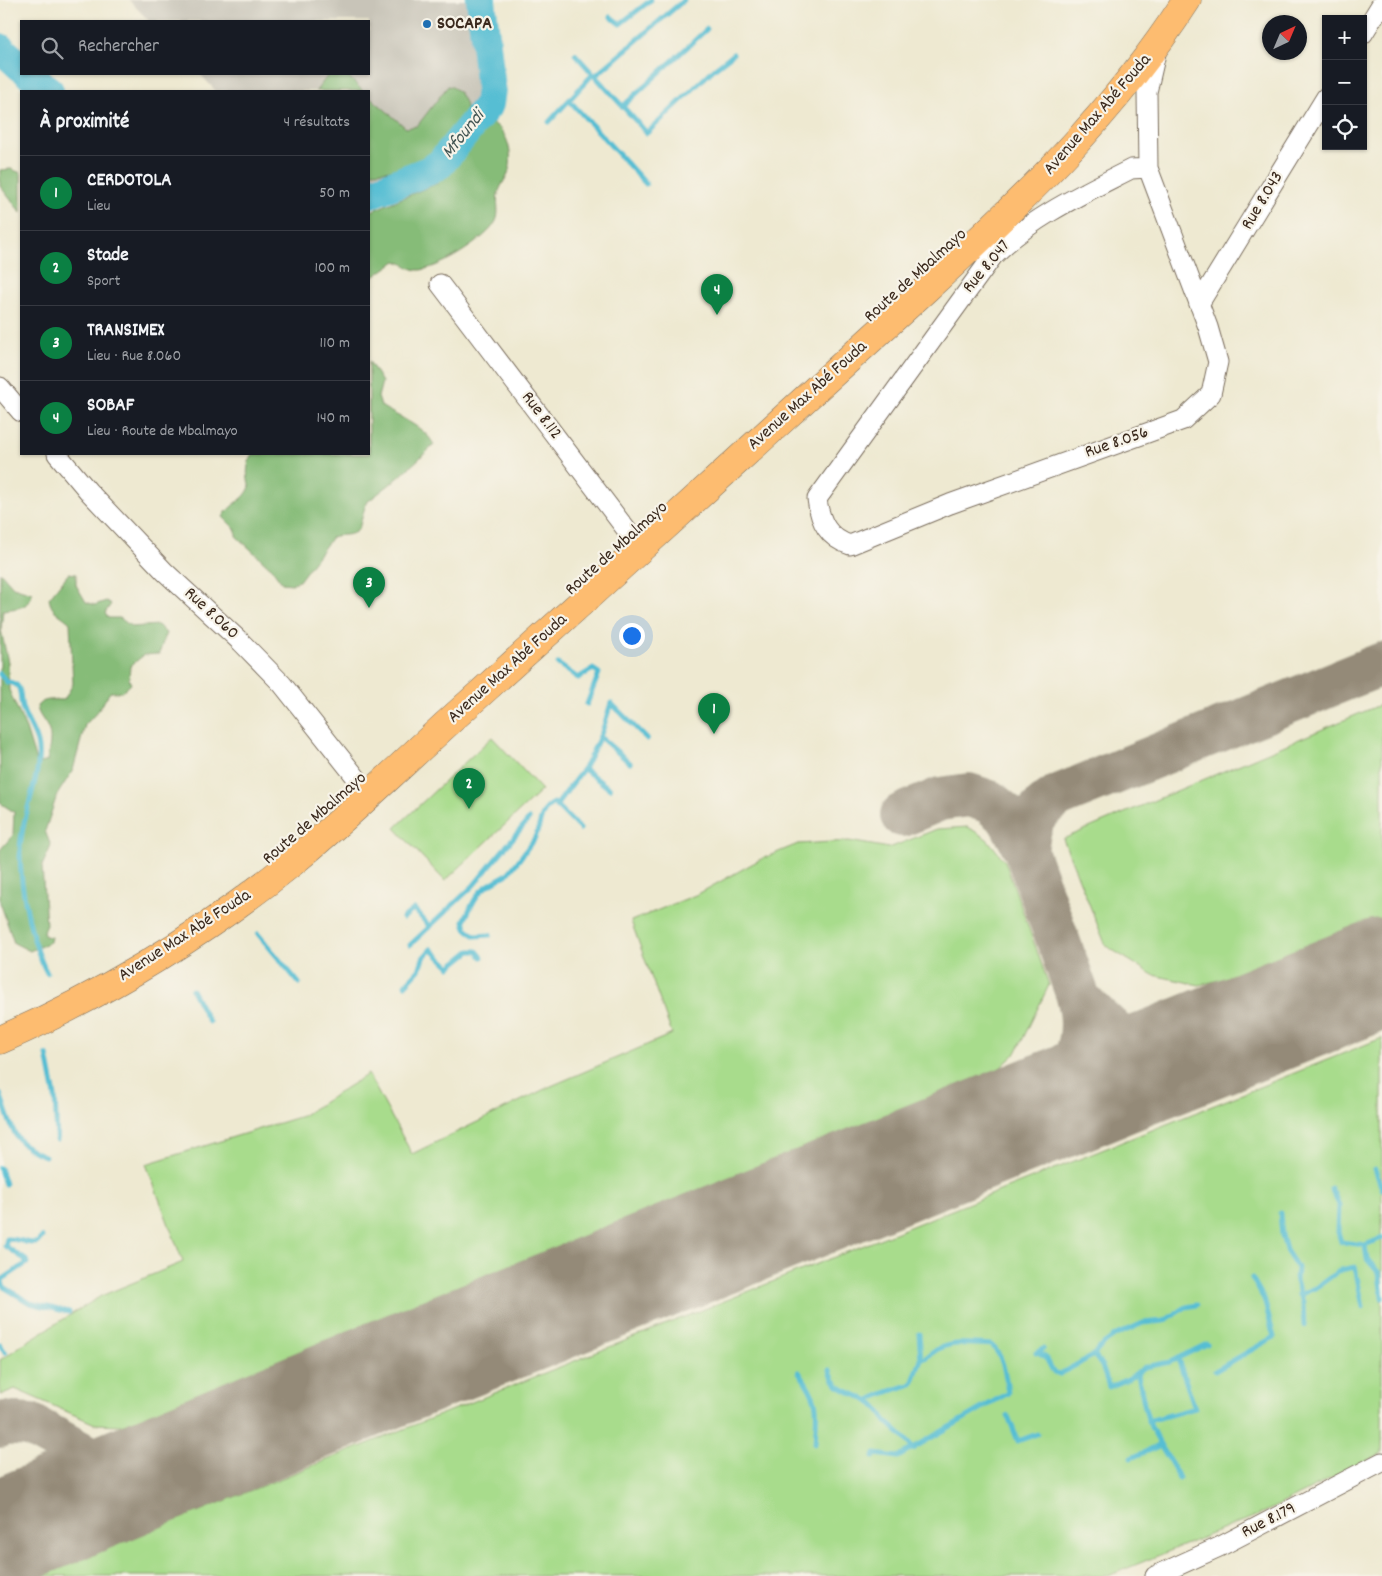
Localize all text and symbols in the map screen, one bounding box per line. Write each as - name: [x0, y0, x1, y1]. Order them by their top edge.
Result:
- place label: SOCAPA: [437, 12, 492, 37]
- north arrow: [1262, 15, 1307, 60]
- map controls: [1322, 15, 1367, 150]
- button: +: [1322, 15, 1367, 60]
- marker: SOCAPA: [421, 18, 433, 30]
- search box: [20, 20, 370, 75]
- icon: search: [38, 34, 66, 62]
- text: Rechercher: [78, 34, 159, 61]
- street label: Avenue Max Abé Fouda: [1038, 49, 1158, 181]
- button: −: [1322, 60, 1367, 105]
- water label: Mfoundi: [436, 102, 494, 165]
- button: locate: [1322, 105, 1367, 150]
- text: À proximité: [40, 108, 129, 138]
- text: 4 résultats: [283, 111, 350, 134]
- street label: Rue 8.043: [1236, 167, 1290, 235]
- text: CERDOTOLA: [87, 168, 172, 195]
- text: 1: [54, 182, 58, 205]
- text: 50 m: [319, 182, 350, 205]
- text: Lieu: [87, 195, 110, 218]
- street label: Route de Mbalmayo: [859, 223, 973, 329]
- street label: Rue 8.047: [957, 235, 1017, 299]
- text: Stade: [87, 243, 129, 270]
- text: 2: [53, 257, 60, 280]
- text: 100 m: [314, 257, 350, 280]
- text: Sport: [87, 270, 120, 293]
- pin: 4: [701, 274, 733, 315]
- text: TRANSIMEX: [87, 318, 164, 345]
- text: 3: [52, 332, 60, 355]
- text: 110 m: [320, 332, 350, 355]
- street label: Avenue Max Abé Fouda: [743, 335, 874, 457]
- text: Lieu · Rue 8.060: [87, 345, 181, 368]
- street label: Rue 8.112: [515, 387, 567, 445]
- text: SOBAF: [87, 393, 134, 420]
- text: 4: [53, 407, 59, 430]
- text: 140 m: [316, 407, 350, 430]
- text: Lieu · Route de Mbalmayo: [87, 420, 238, 443]
- street label: Rue 8.056: [1082, 420, 1152, 466]
- street label: Route de Mbalmayo: [560, 496, 674, 602]
- pin: 3: [353, 567, 385, 608]
- street label: Rue 8.060: [178, 582, 244, 646]
- street label: Avenue Max Abé Fouda: [443, 608, 574, 730]
- your location: [619, 623, 645, 649]
- pin: 1: [698, 693, 730, 734]
- street label: Route de Mbalmayo: [257, 767, 373, 871]
- pin: 2: [453, 768, 485, 809]
- street label: Avenue Max Abé Fouda: [114, 883, 257, 988]
- street label: Rue 8.179: [1238, 1497, 1300, 1545]

